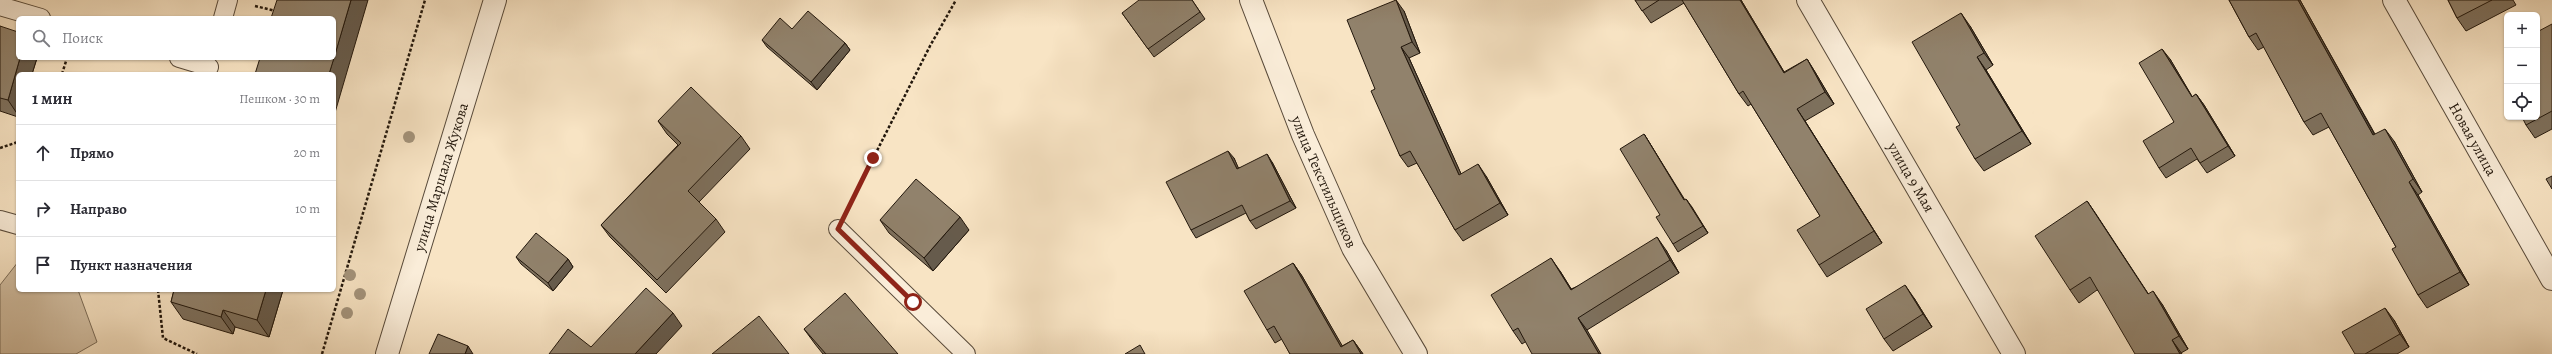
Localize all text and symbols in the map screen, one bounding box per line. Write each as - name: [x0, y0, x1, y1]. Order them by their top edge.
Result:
- map controls: [2504, 12, 2540, 120]
- button: +: [2504, 12, 2540, 48]
- search box: [16, 16, 336, 60]
- icon: search: [30, 27, 52, 49]
- text: Поиск: [62, 28, 103, 48]
- button: −: [2504, 48, 2540, 84]
- button: locate: [2504, 84, 2540, 120]
- text: 1 мин: [32, 87, 73, 110]
- text: Пешком · 30 m: [239, 90, 320, 107]
- street label: Новая улица: [2444, 99, 2502, 180]
- street label: улица Маршала Жукова: [409, 100, 473, 255]
- street label: улица Текстильщиков: [1286, 112, 1362, 251]
- street label: улица 9 Мая: [1882, 138, 1939, 216]
- icon: ahead: [32, 142, 54, 164]
- text: Прямо: [70, 143, 114, 163]
- text: 20 m: [294, 144, 320, 161]
- route end: [864, 149, 882, 167]
- icon: right: [32, 198, 54, 220]
- text: Направо: [70, 199, 127, 219]
- text: 10 m: [295, 200, 320, 217]
- icon: arrive: [32, 254, 54, 276]
- text: Пункт назначения: [70, 255, 192, 275]
- route start: [904, 293, 922, 311]

